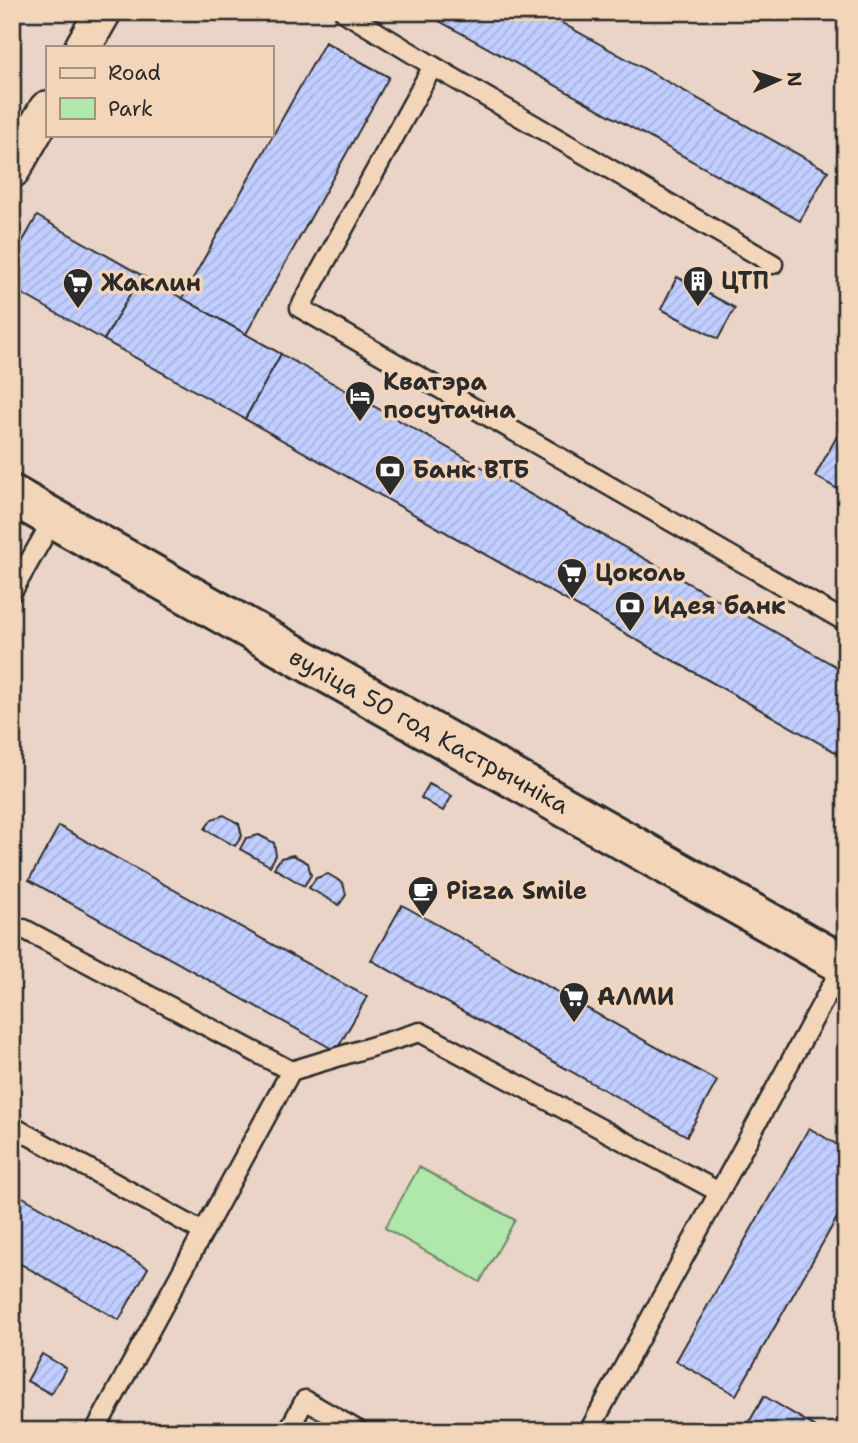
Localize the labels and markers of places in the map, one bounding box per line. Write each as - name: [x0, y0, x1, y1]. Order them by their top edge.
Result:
- building icon: ЦТП: [681, 264, 715, 308]
- place label: ЦТП: [721, 265, 769, 297]
- supermarket icon: Жаклин: [61, 266, 95, 310]
- place label: Жаклин: [101, 267, 201, 299]
- place label: Кватэра посутачна: [383, 366, 516, 426]
- hotel icon: Кватэра посутачна: [343, 379, 377, 423]
- bank icon: Банк ВТБ: [373, 453, 407, 497]
- place label: Банк ВТБ: [413, 454, 529, 486]
- supermarket icon: Цоколь: [555, 556, 589, 600]
- place label: Цоколь: [595, 557, 686, 589]
- bank icon: Идея банк: [613, 589, 647, 633]
- place label: Идея банк: [653, 590, 786, 622]
- cafe icon: Pizza Smile: [406, 874, 440, 918]
- place label: Pizza Smile: [446, 875, 587, 907]
- supermarket icon: АЛМИ: [557, 980, 591, 1024]
- place label: АЛМИ: [597, 981, 674, 1013]

